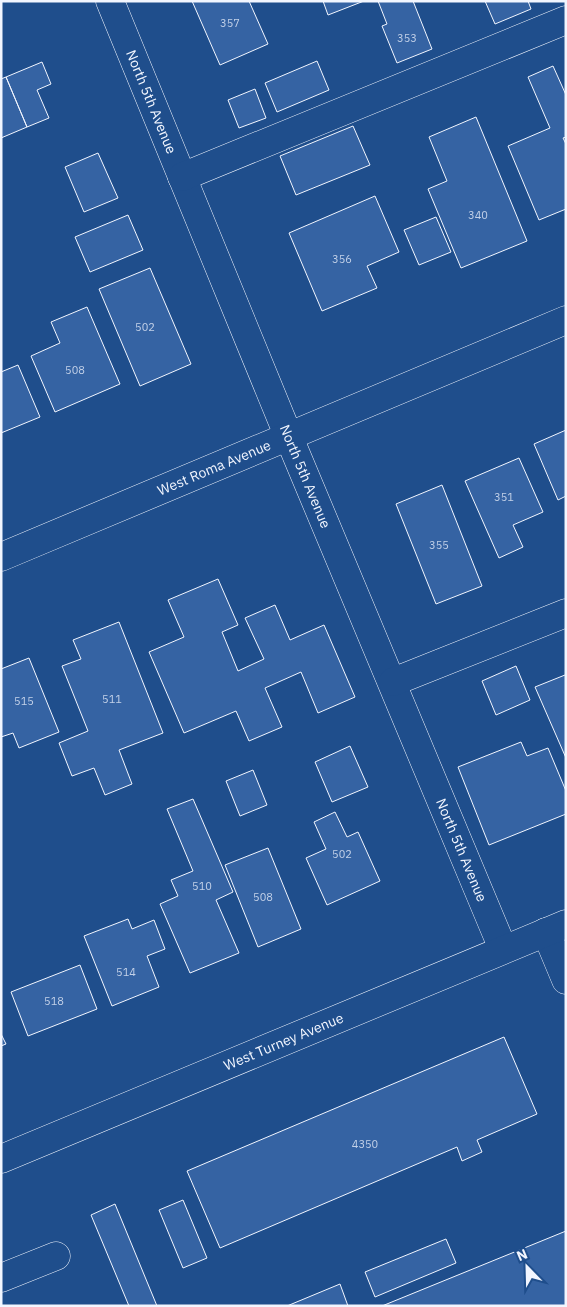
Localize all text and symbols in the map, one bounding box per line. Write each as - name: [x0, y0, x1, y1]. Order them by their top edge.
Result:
- house number: 357: [220, 16, 240, 30]
- house number: 353: [397, 31, 417, 45]
- street label: North 5th Avenue: [122, 47, 181, 157]
- house number: 340: [468, 208, 488, 222]
- house number: 356: [332, 252, 352, 266]
- house number: 502: [135, 320, 155, 334]
- house number: 508: [65, 363, 85, 377]
- street label: North 5th Avenue: [276, 422, 335, 531]
- street label: West Roma Avenue: [155, 436, 274, 499]
- house number: 351: [494, 490, 514, 504]
- house number: 355: [429, 538, 449, 552]
- house number: 511: [102, 692, 122, 706]
- house number: 515: [14, 694, 34, 708]
- street label: North 5th Avenue: [432, 796, 491, 905]
- house number: 502: [332, 847, 352, 861]
- house number: 510: [192, 879, 212, 893]
- house number: 508: [253, 890, 273, 904]
- house number: 514: [116, 965, 136, 979]
- house number: 518: [44, 994, 64, 1008]
- street label: West Turney Avenue: [221, 1008, 346, 1074]
- house number: 4350: [352, 1137, 378, 1151]
- north arrow: [502, 1242, 552, 1292]
- text: N: [514, 1245, 530, 1265]

